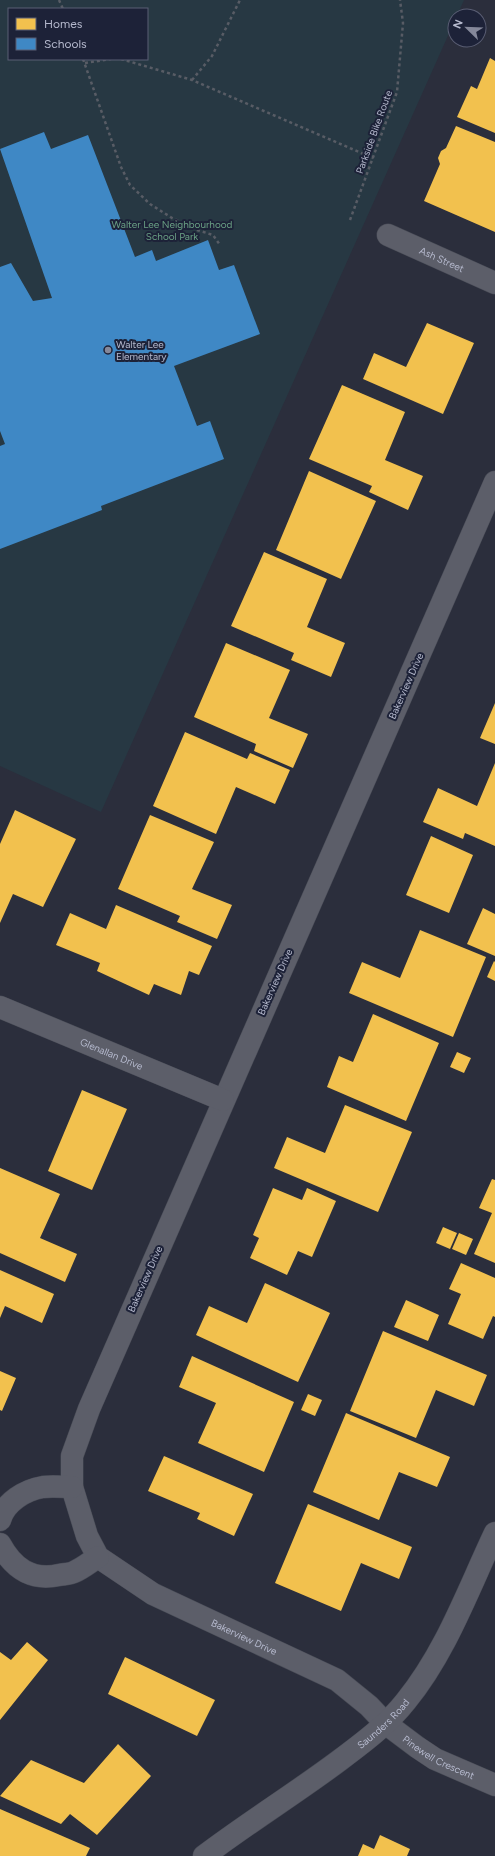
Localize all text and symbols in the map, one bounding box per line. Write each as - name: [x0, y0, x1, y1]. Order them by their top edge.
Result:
- legend: [8, 8, 148, 60]
- north arrow: [447, 8, 487, 48]
- text: Homes: [44, 17, 83, 31]
- text: N: [451, 18, 466, 31]
- text: Schools: [44, 37, 87, 51]
- street label: Parkside Bike Route: [353, 88, 395, 175]
- park label: Walter Lee Neighbourhood School Park: [112, 218, 233, 243]
- street label: Ash Street: [417, 243, 466, 275]
- place label: Walter Lee Elementary: [116, 338, 167, 363]
- marker: Walter Lee Elementary: [103, 345, 113, 355]
- street label: Bakerview Drive: [386, 650, 427, 721]
- street label: Bakerview Drive: [255, 946, 296, 1017]
- street label: Glenallan Drive: [78, 1035, 145, 1073]
- street label: Bakerview Drive: [125, 1243, 166, 1314]
- street label: Bakerview Drive: [209, 1616, 280, 1658]
- street label: Saunders Road: [354, 1696, 412, 1751]
- street label: Pinewell Crescent: [400, 1732, 477, 1782]

